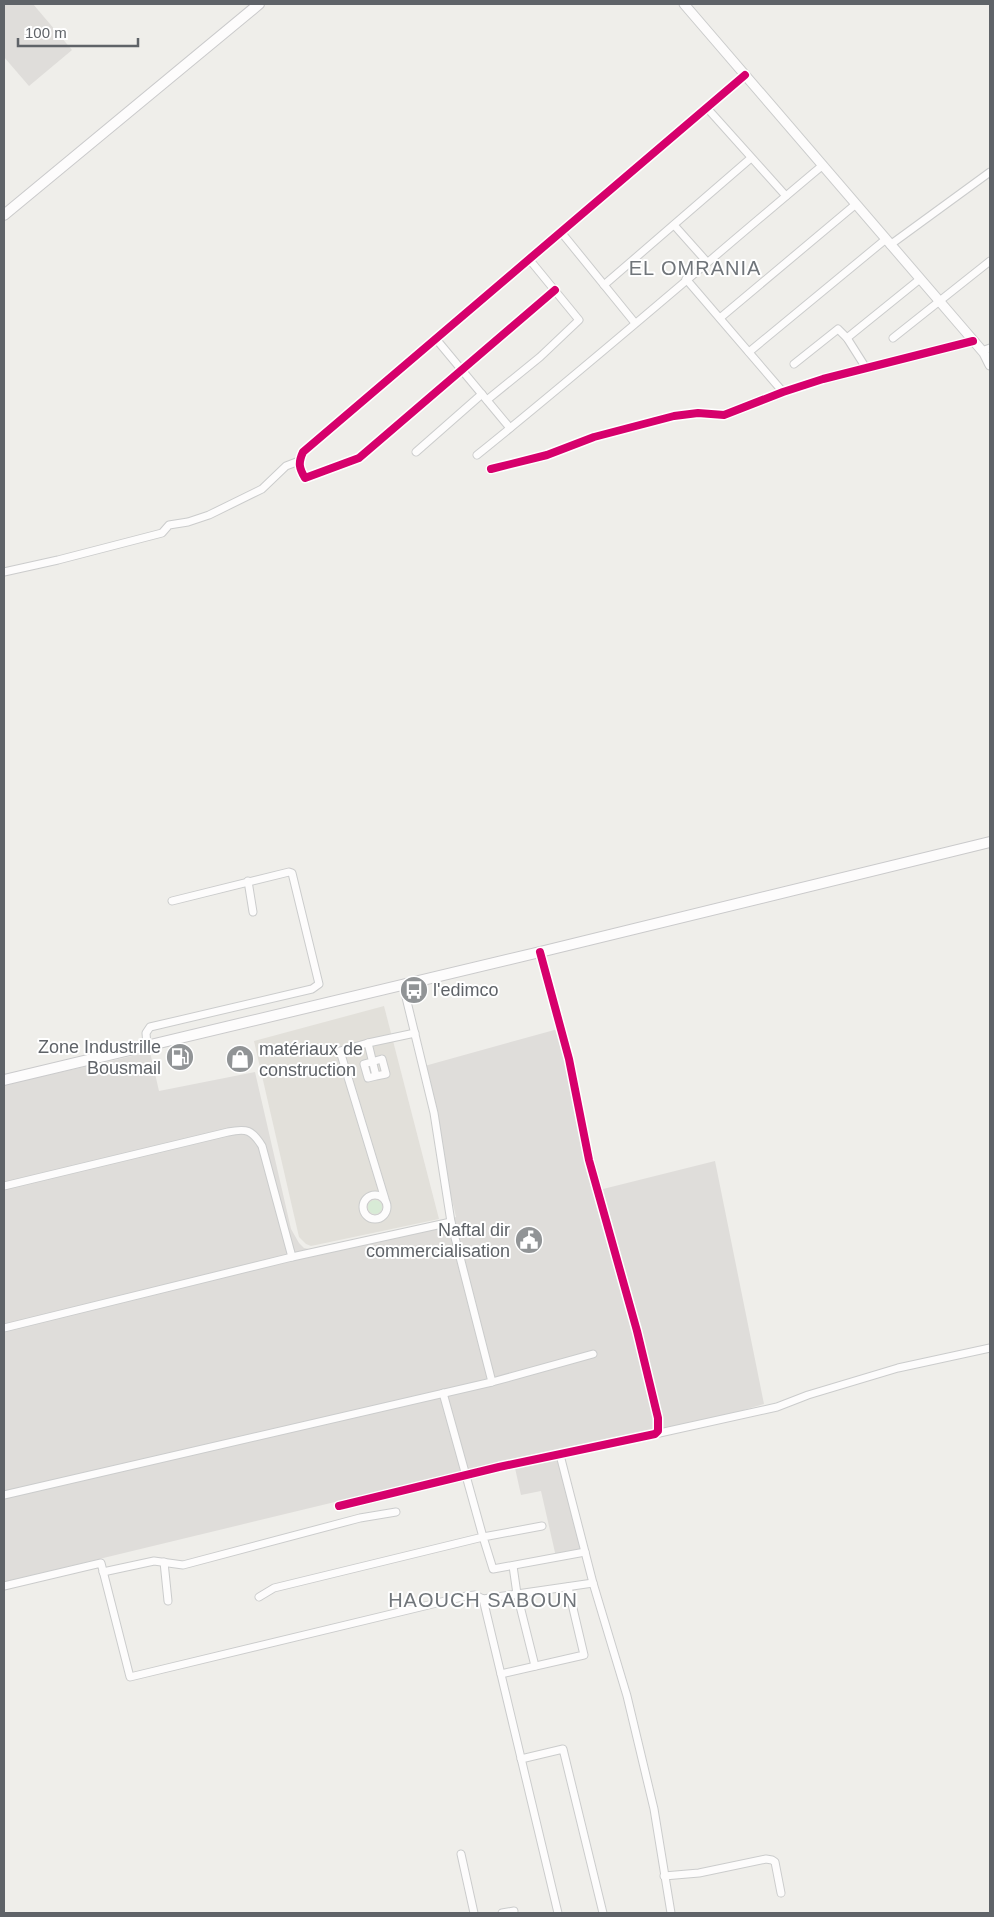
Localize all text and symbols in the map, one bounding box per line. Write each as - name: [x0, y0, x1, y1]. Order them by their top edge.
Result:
- scale bar: [18, 15, 138, 47]
- text: 100 m: [25, 24, 67, 41]
- district label: EL OMRANIA: [629, 257, 761, 279]
- bus stop icon: l'edimco: [399, 975, 429, 1005]
- place label: l'edimco: [433, 980, 498, 1000]
- place label: Zone Industrille Bousmail: [38, 1037, 161, 1078]
- place label: matériaux de construction: [259, 1039, 363, 1080]
- fuel station icon: Zone Industrille Bousmail: [165, 1042, 195, 1072]
- shop icon: matériaux de construction: [225, 1044, 255, 1074]
- place label: Naftal dir commercialisation: [366, 1220, 510, 1261]
- public building icon: Naftal dir commercialisation: [514, 1225, 544, 1255]
- district label: HAOUCH SABOUN: [388, 1589, 578, 1611]

